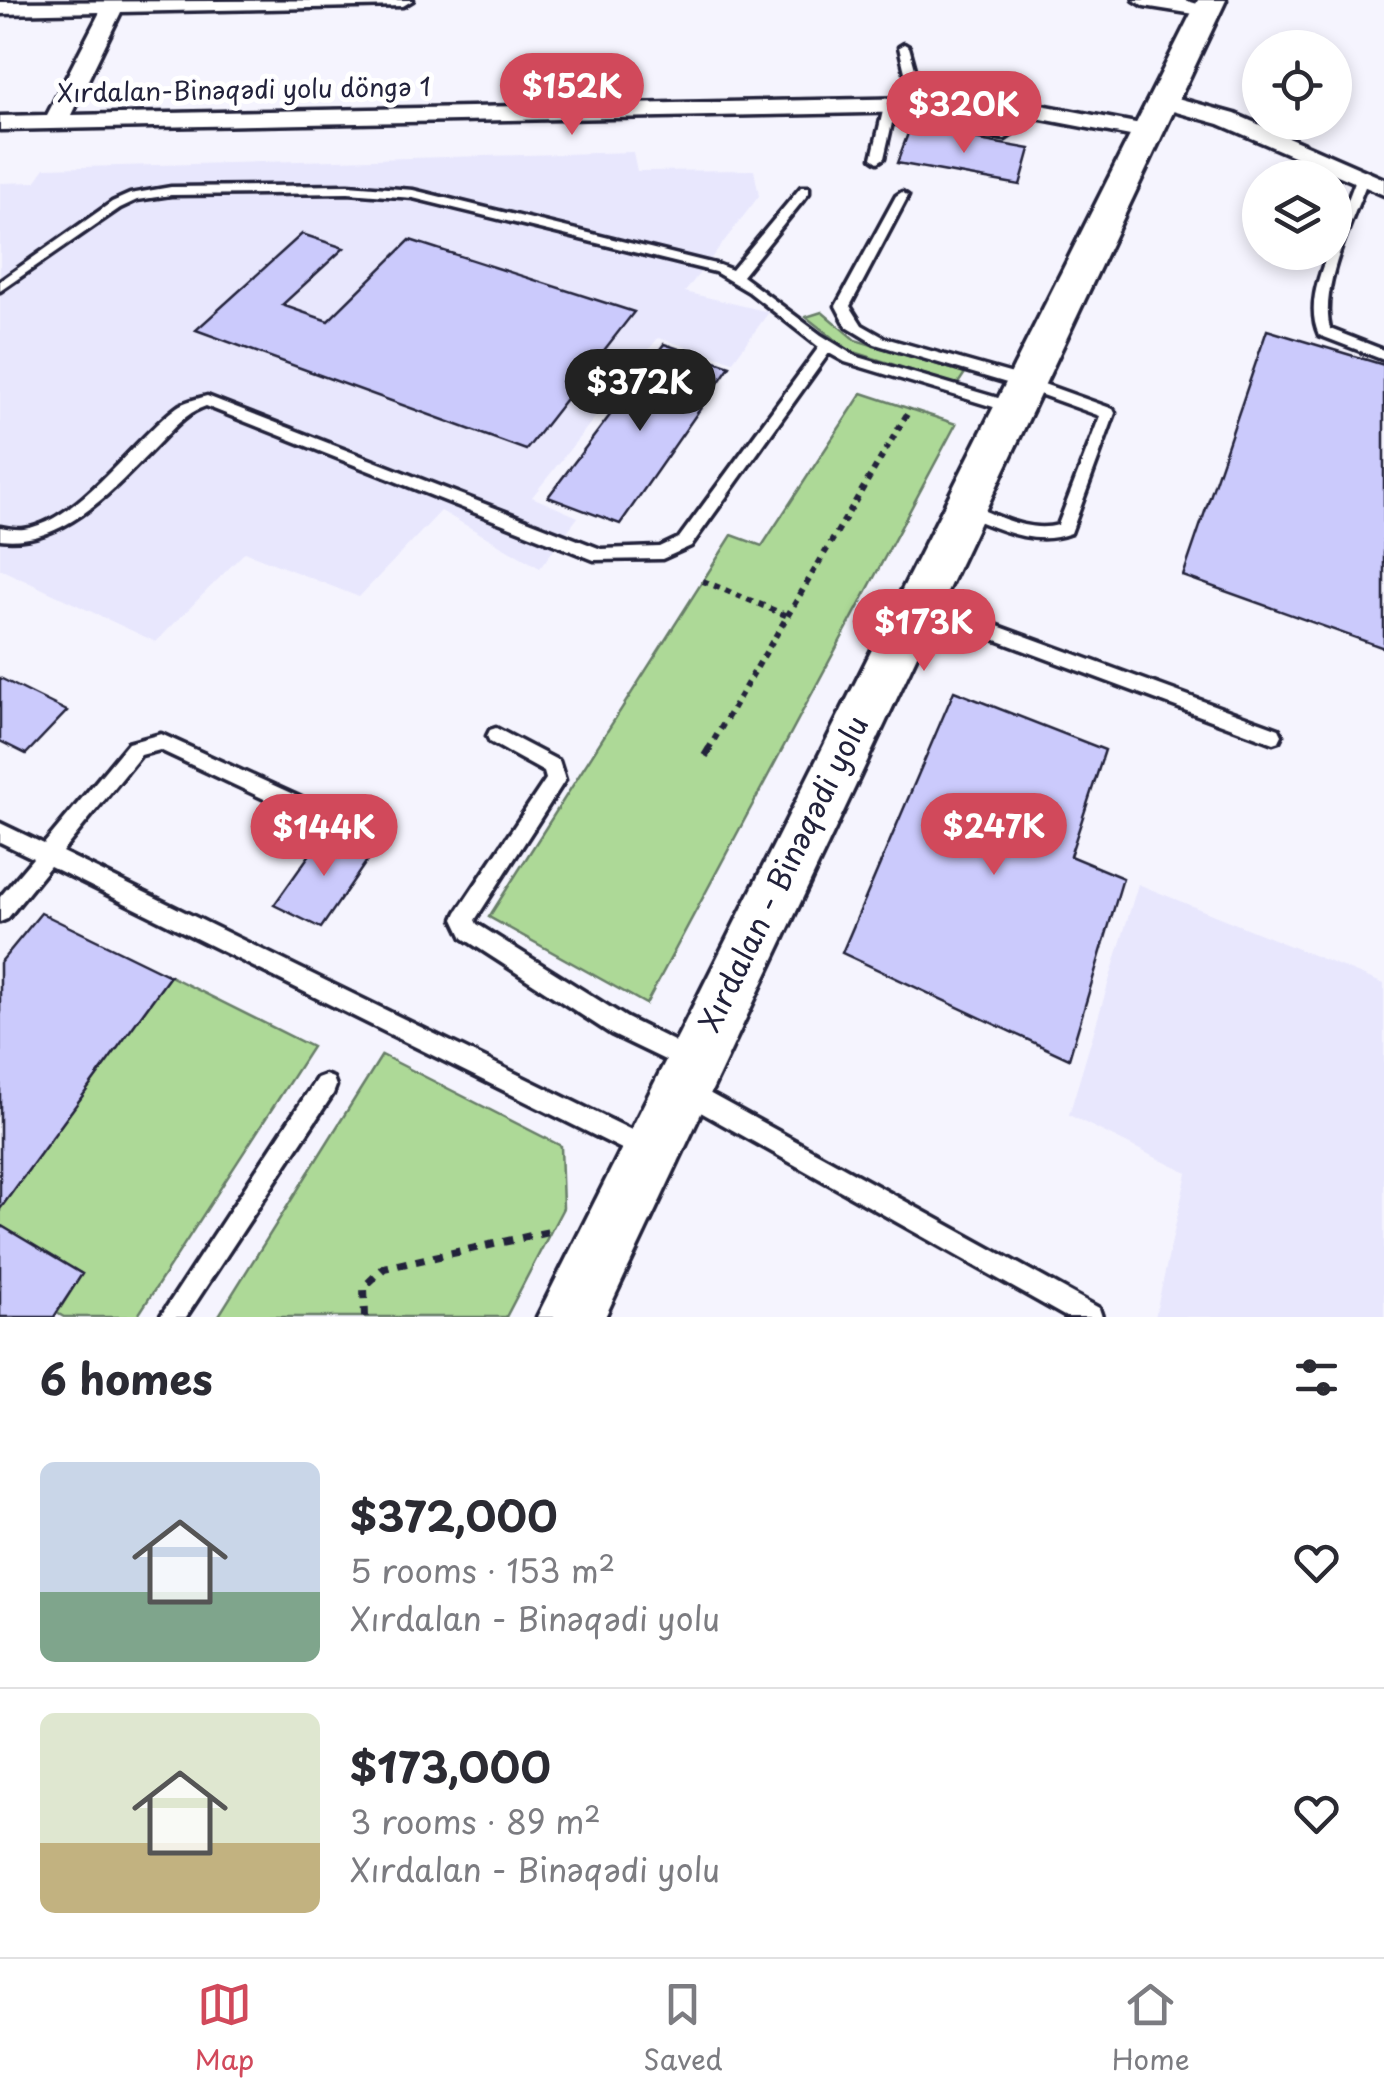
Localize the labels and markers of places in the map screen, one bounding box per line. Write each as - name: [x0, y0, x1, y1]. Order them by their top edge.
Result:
- pin: $152K: [502, 53, 642, 138]
- pin: $320K: [894, 71, 1034, 156]
- pin: $372K: [570, 349, 710, 434]
- pin: $173K: [854, 589, 994, 674]
- pin: $247K: [924, 793, 1064, 878]
- pin: $144K: [254, 794, 394, 879]

